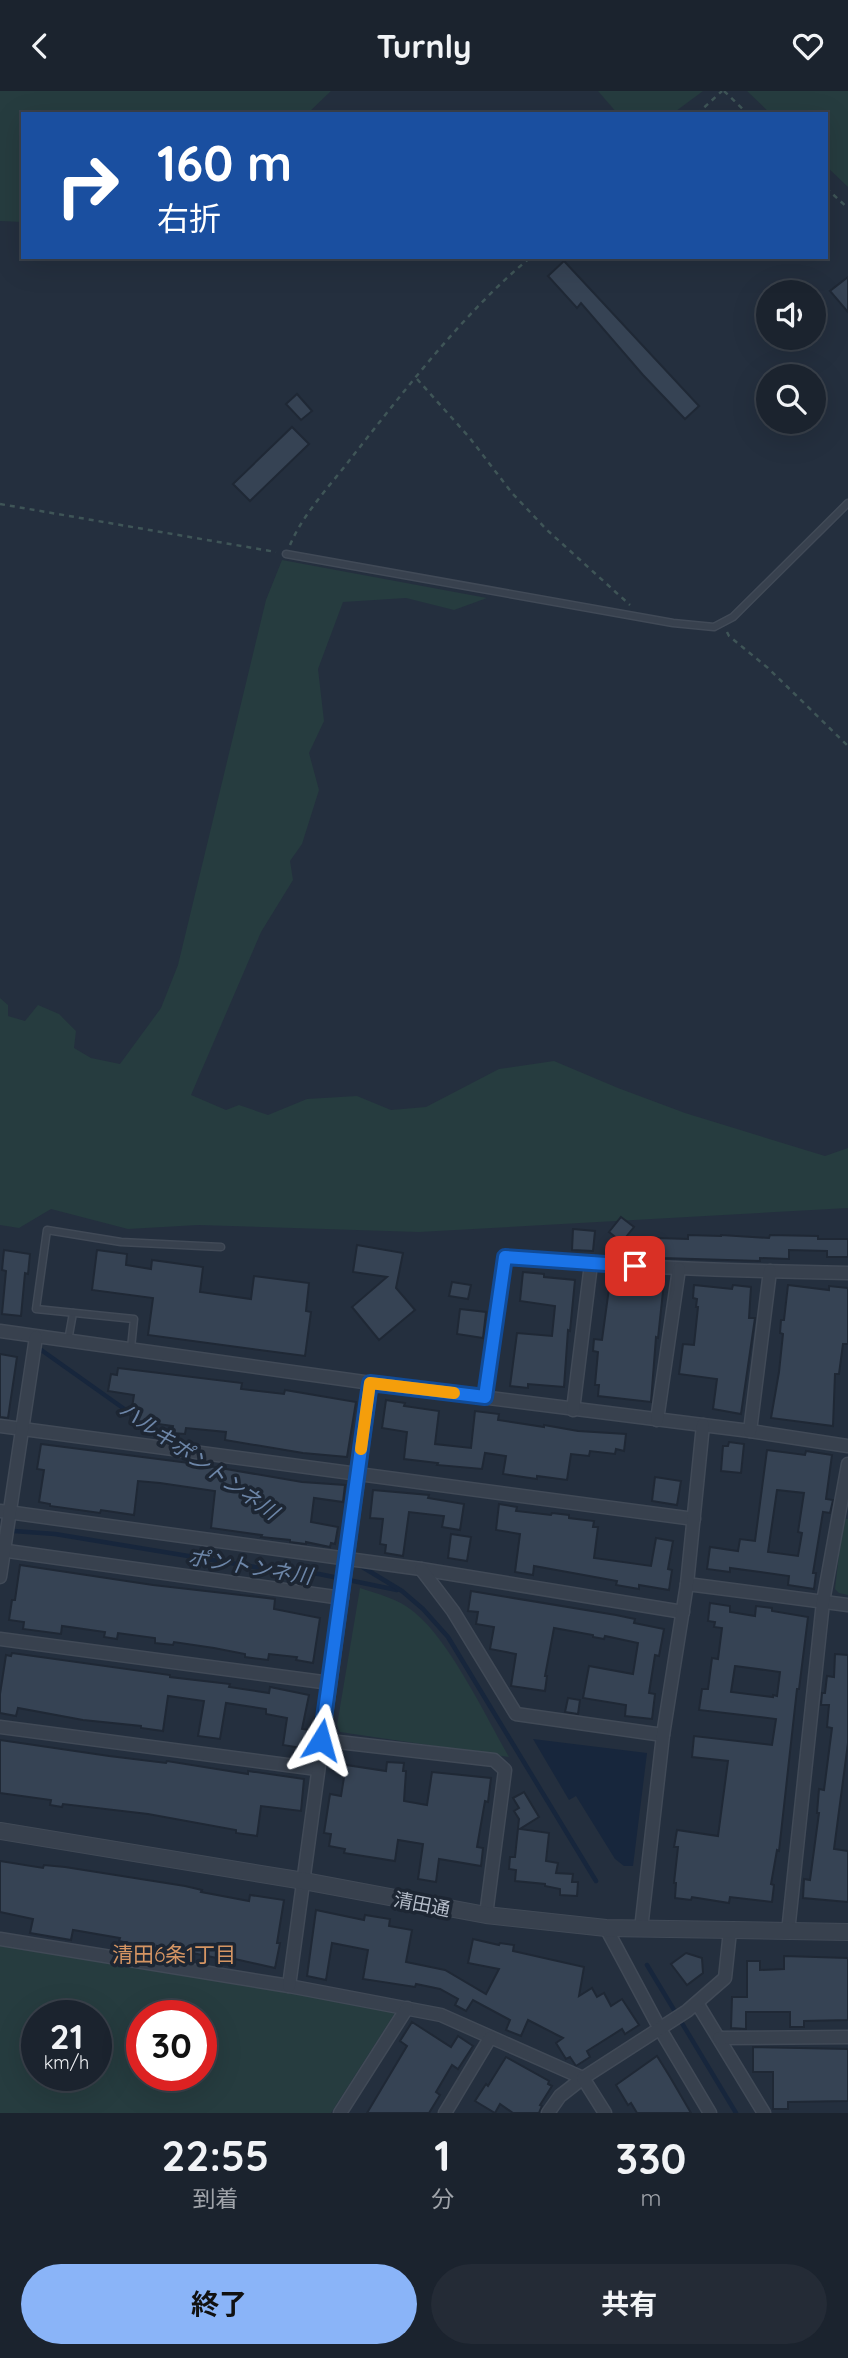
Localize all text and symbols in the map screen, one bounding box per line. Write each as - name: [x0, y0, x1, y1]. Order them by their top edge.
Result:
- text: Turnly: [377, 26, 471, 66]
- icon: back: [21, 27, 59, 65]
- icon: heart: [789, 27, 827, 65]
- text: 160 m: [157, 132, 292, 193]
- icon: right: [42, 140, 133, 231]
- text: 右折: [157, 198, 221, 238]
- map controls: [756, 280, 826, 434]
- button: sound: [756, 280, 826, 350]
- button: search: [756, 364, 826, 434]
- pin: [605, 1236, 665, 1296]
- icon: arrive: [616, 1247, 654, 1285]
- water label: ハルキポントンネ川: [114, 1395, 285, 1526]
- water label: ポントンネ川: [186, 1543, 316, 1589]
- position arrow: [284, 1703, 358, 1777]
- street label: 清田通: [392, 1887, 452, 1921]
- district label: 清田6条1丁目: [112, 1941, 236, 1967]
- speed limit sign: 30: [126, 2000, 217, 2091]
- text: 21: [50, 2014, 83, 2058]
- text: km/h: [44, 2051, 89, 2074]
- text: 22:55: [162, 2129, 269, 2182]
- text: 1: [434, 2129, 451, 2182]
- text: 330: [615, 2132, 686, 2185]
- text: m: [640, 2183, 661, 2212]
- text: 到着: [192, 2184, 238, 2213]
- text: 分: [431, 2184, 454, 2213]
- button: 終了: [21, 2264, 417, 2344]
- button: 共有: [431, 2264, 827, 2344]

